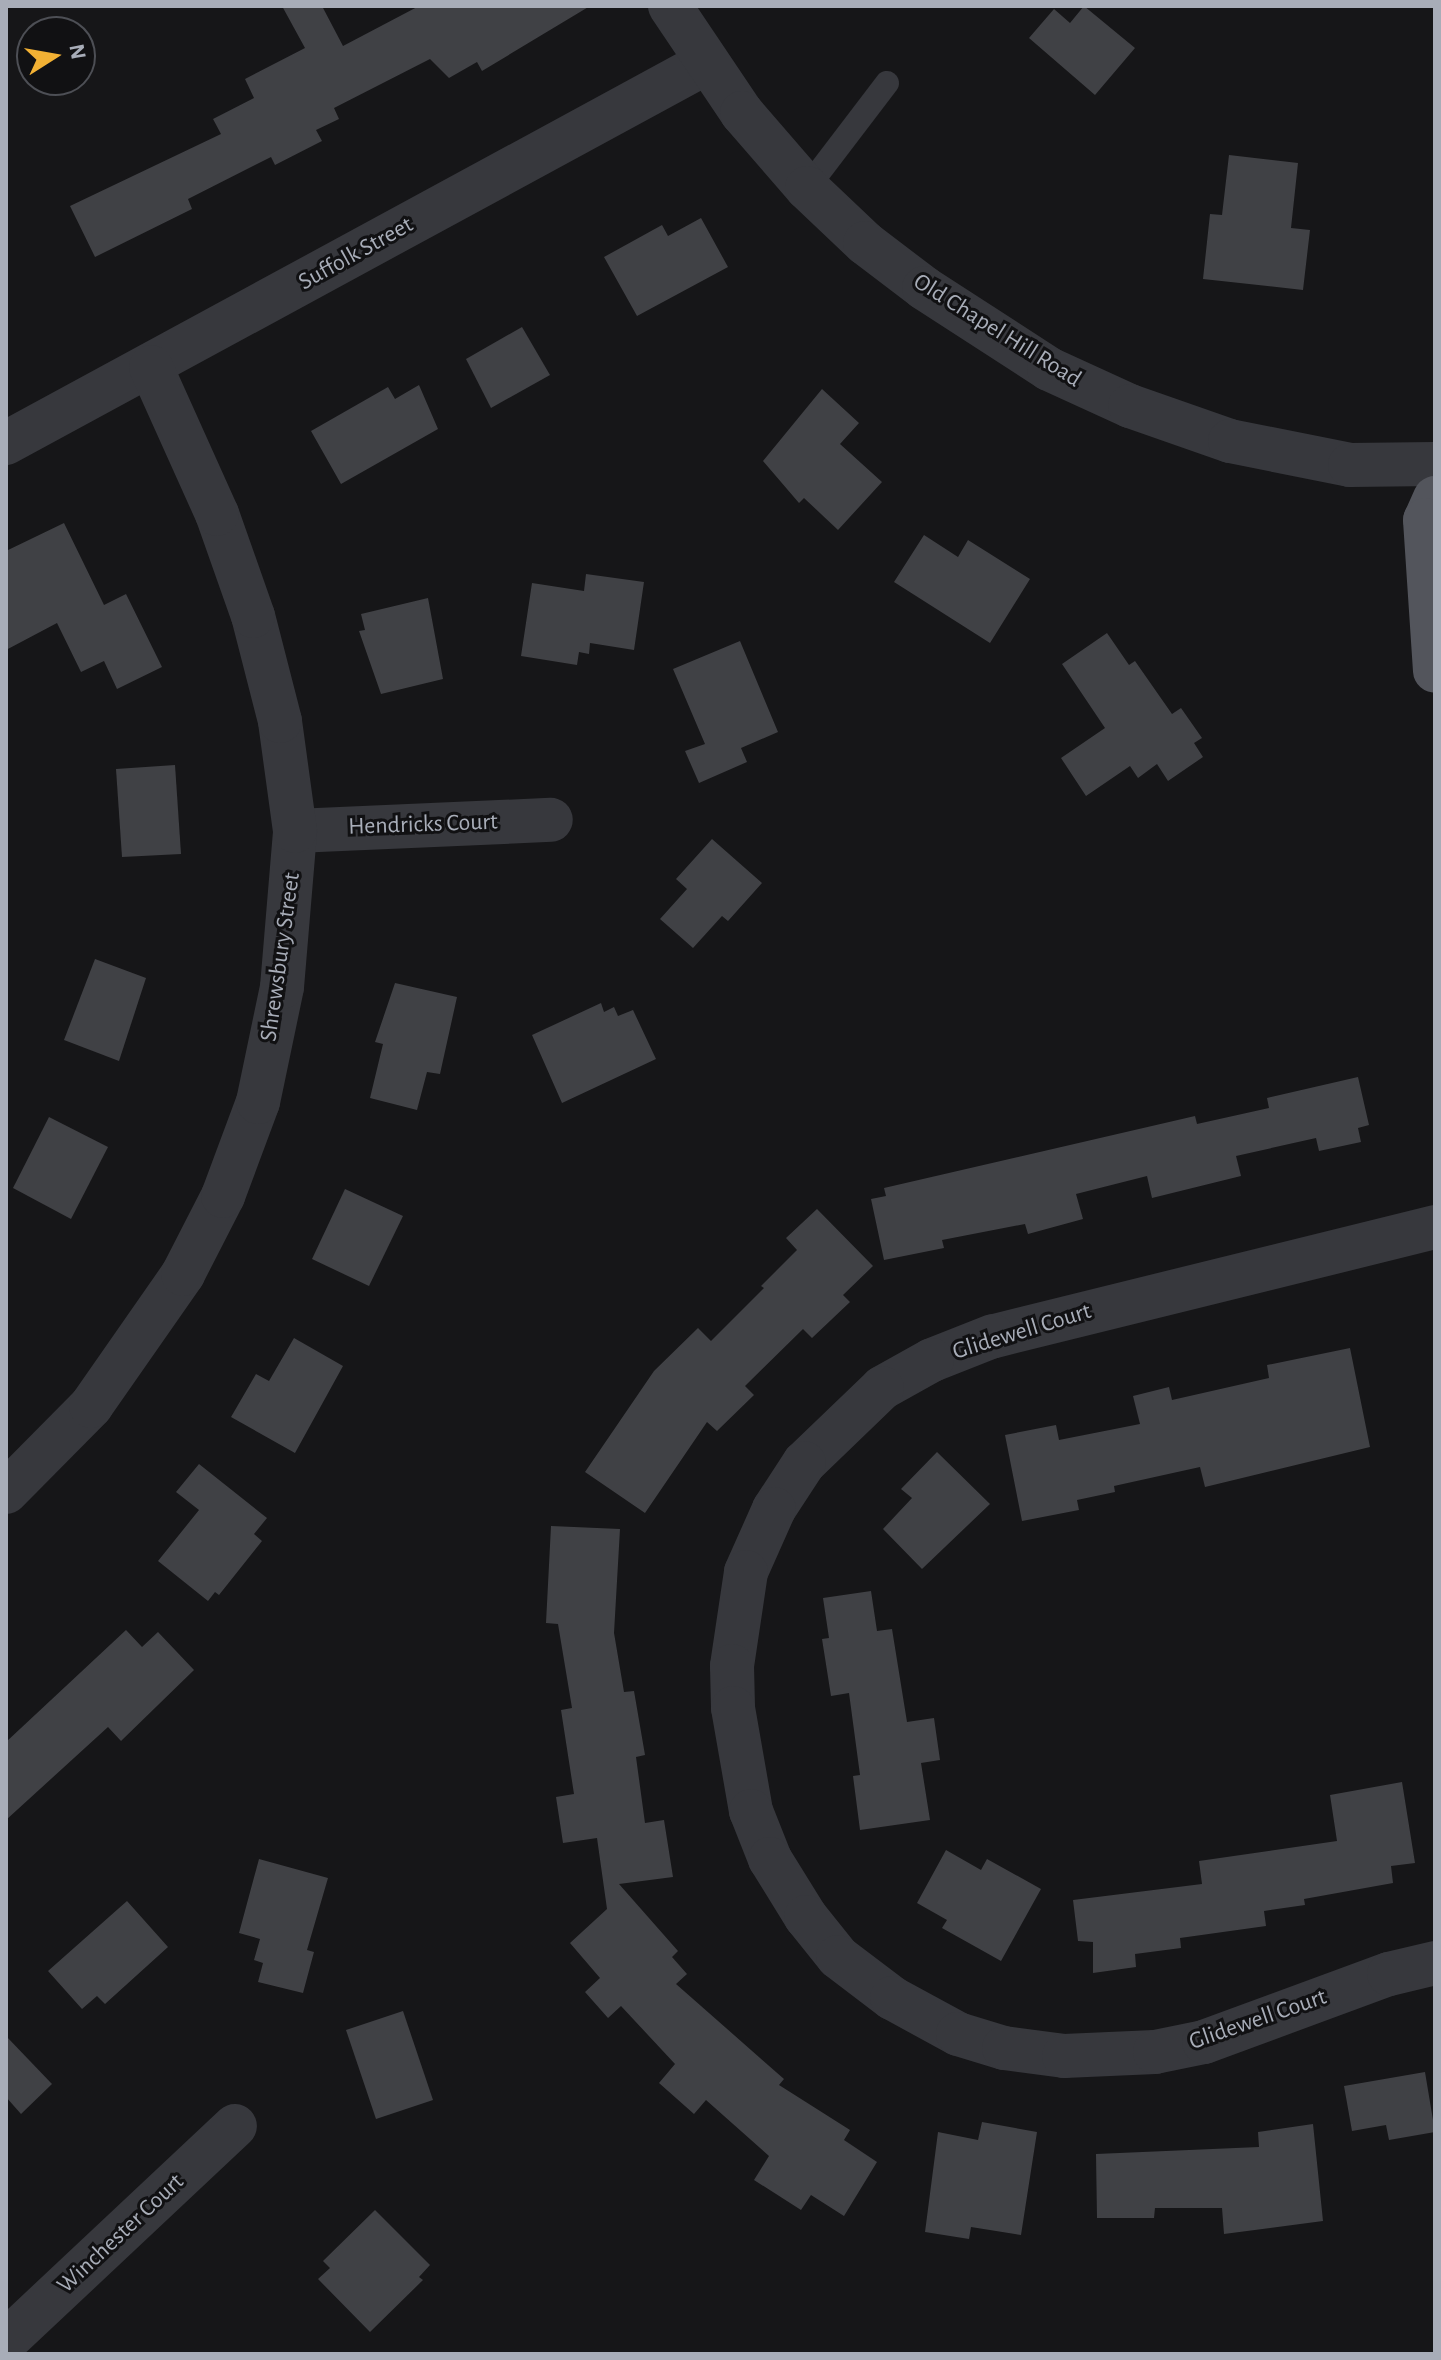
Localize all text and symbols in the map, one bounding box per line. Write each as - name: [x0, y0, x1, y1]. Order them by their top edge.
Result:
- north arrow: [16, 16, 96, 96]
- text: N: [65, 42, 90, 61]
- street label: Suffolk Street: [294, 211, 418, 297]
- street label: Old Chapel Hill Road: [908, 268, 1086, 394]
- street label: Hendricks Court: [348, 808, 498, 842]
- street label: Shrewsbury Street: [255, 871, 307, 1043]
- street label: Glidewell Court: [949, 1297, 1095, 1367]
- street label: Glidewell Court: [1186, 1983, 1330, 2057]
- street label: Winchester Court: [52, 2168, 190, 2300]

